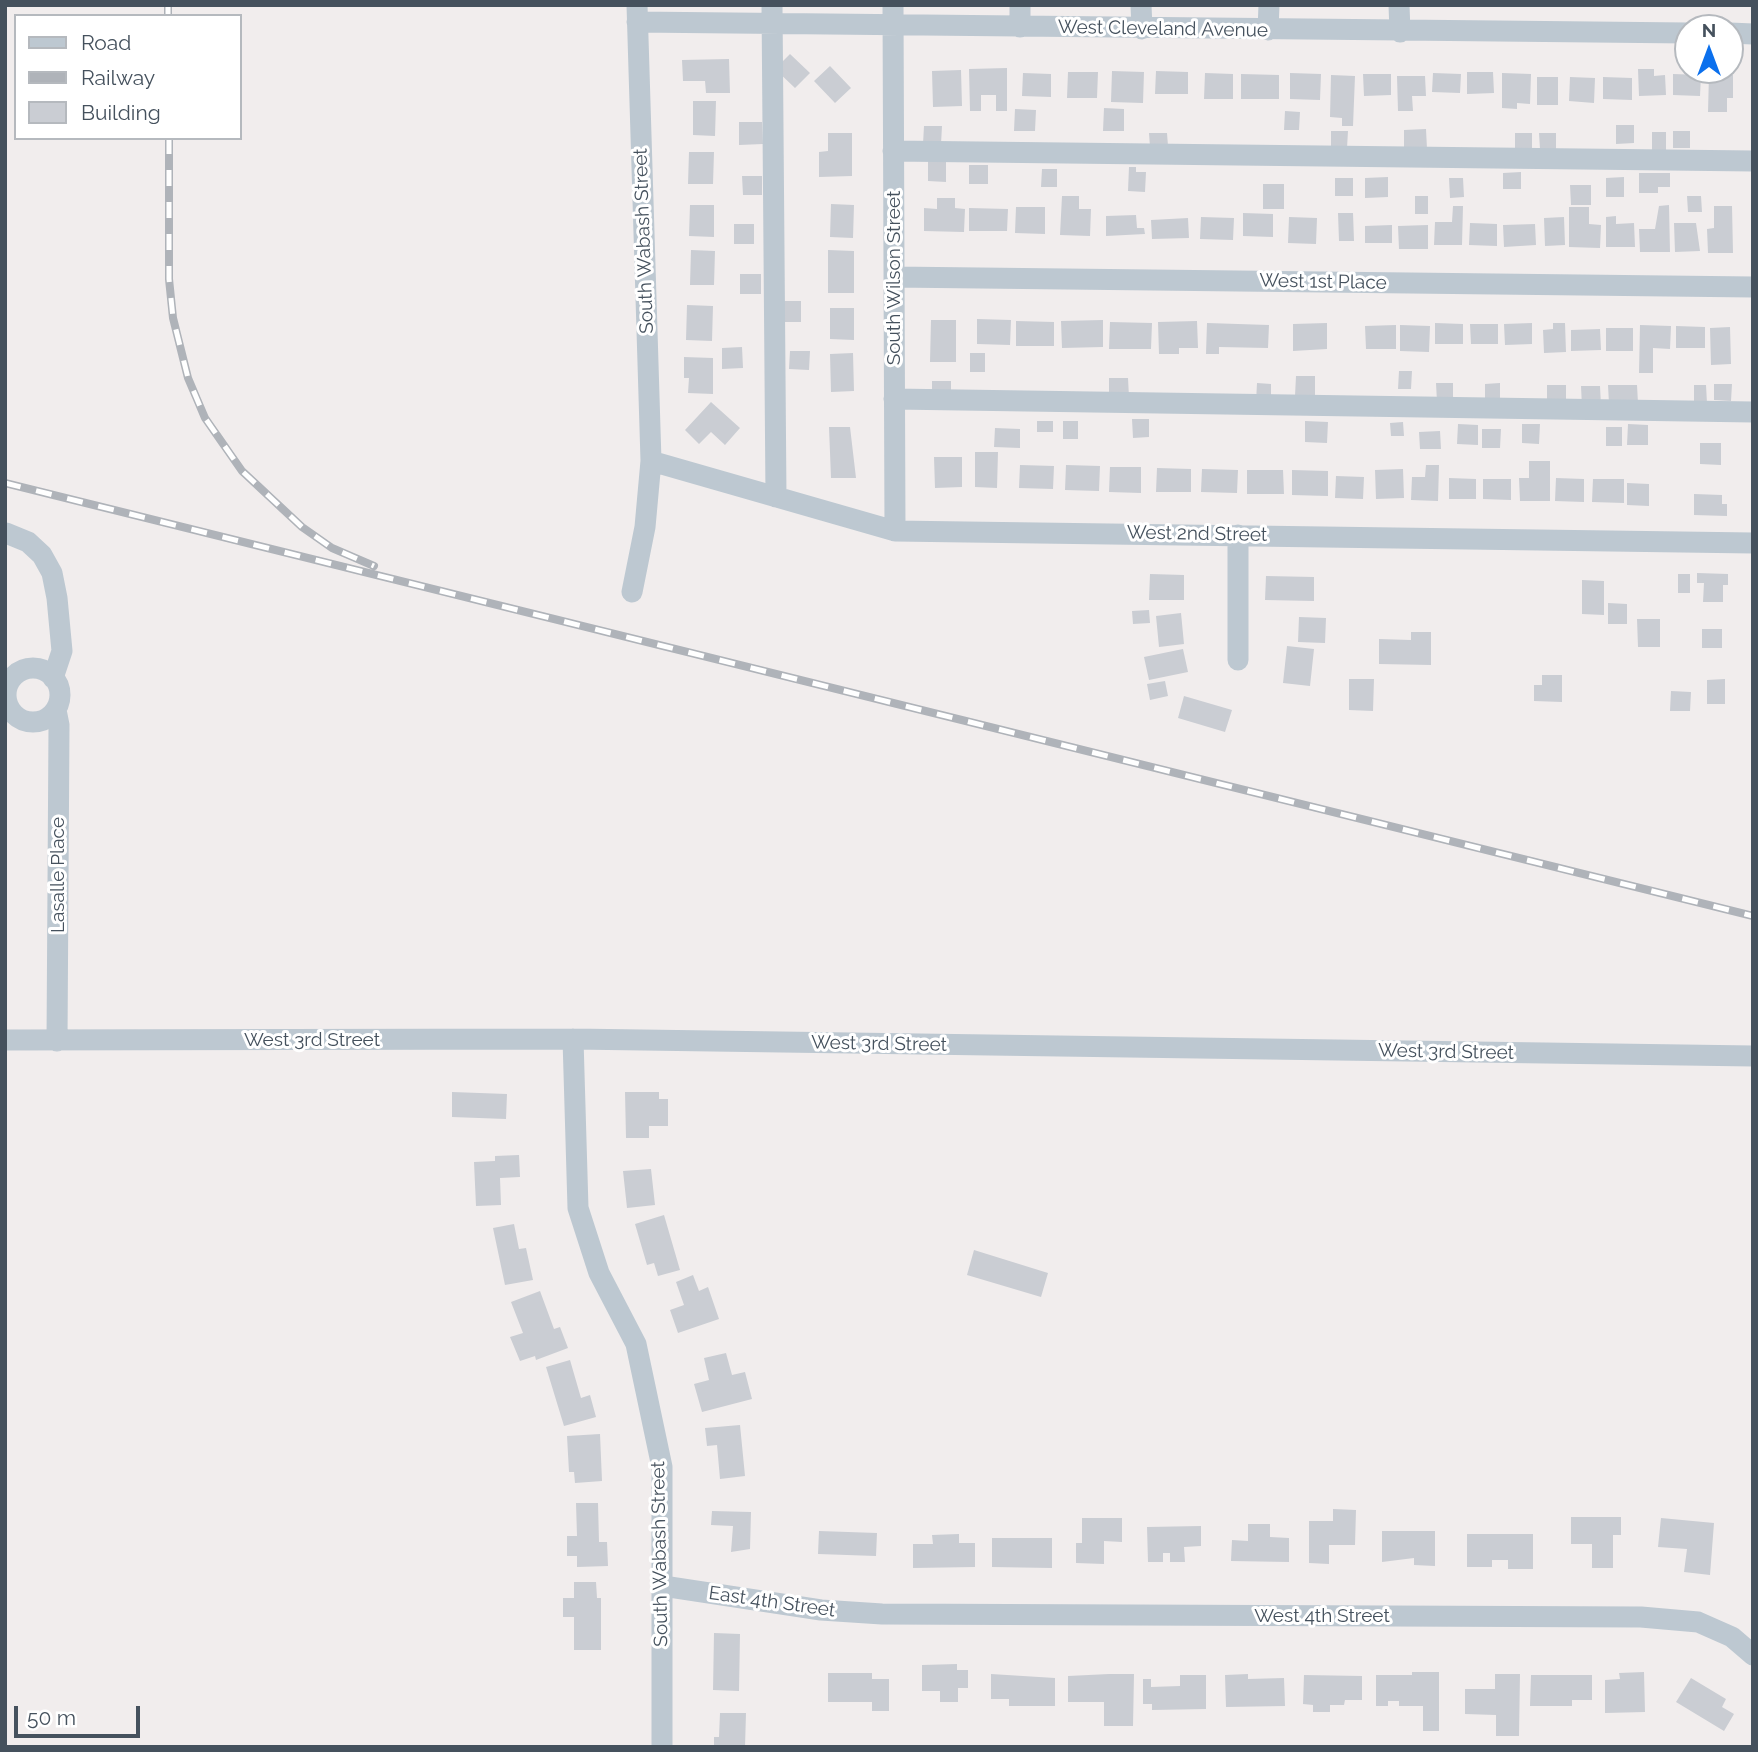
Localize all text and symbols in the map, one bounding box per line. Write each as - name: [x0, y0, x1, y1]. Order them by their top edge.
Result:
- legend: [14, 14, 242, 140]
- north arrow: [1674, 14, 1744, 84]
- street label: West Cleveland Avenue: [1058, 16, 1268, 42]
- text: N: [1702, 19, 1716, 41]
- text: Road: [81, 30, 131, 55]
- text: Railway: [81, 65, 155, 90]
- text: Building: [81, 100, 161, 125]
- street label: South Wabash Street: [629, 148, 659, 334]
- street label: South Wilson Street: [883, 191, 905, 365]
- street label: West 1st Place: [1259, 269, 1387, 295]
- street label: West 2nd Street: [1127, 521, 1267, 547]
- street label: Lasalle Place: [47, 817, 69, 933]
- street label: West 3rd Street: [244, 1029, 380, 1051]
- street label: West 3rd Street: [811, 1031, 947, 1057]
- street label: West 3rd Street: [1378, 1039, 1514, 1065]
- street label: South Wabash Street: [647, 1461, 673, 1647]
- street label: East 4th Street: [707, 1582, 837, 1622]
- street label: West 4th Street: [1254, 1605, 1390, 1627]
- scale bar: [18, 1692, 144, 1736]
- text: 50 m: [27, 1705, 76, 1730]

